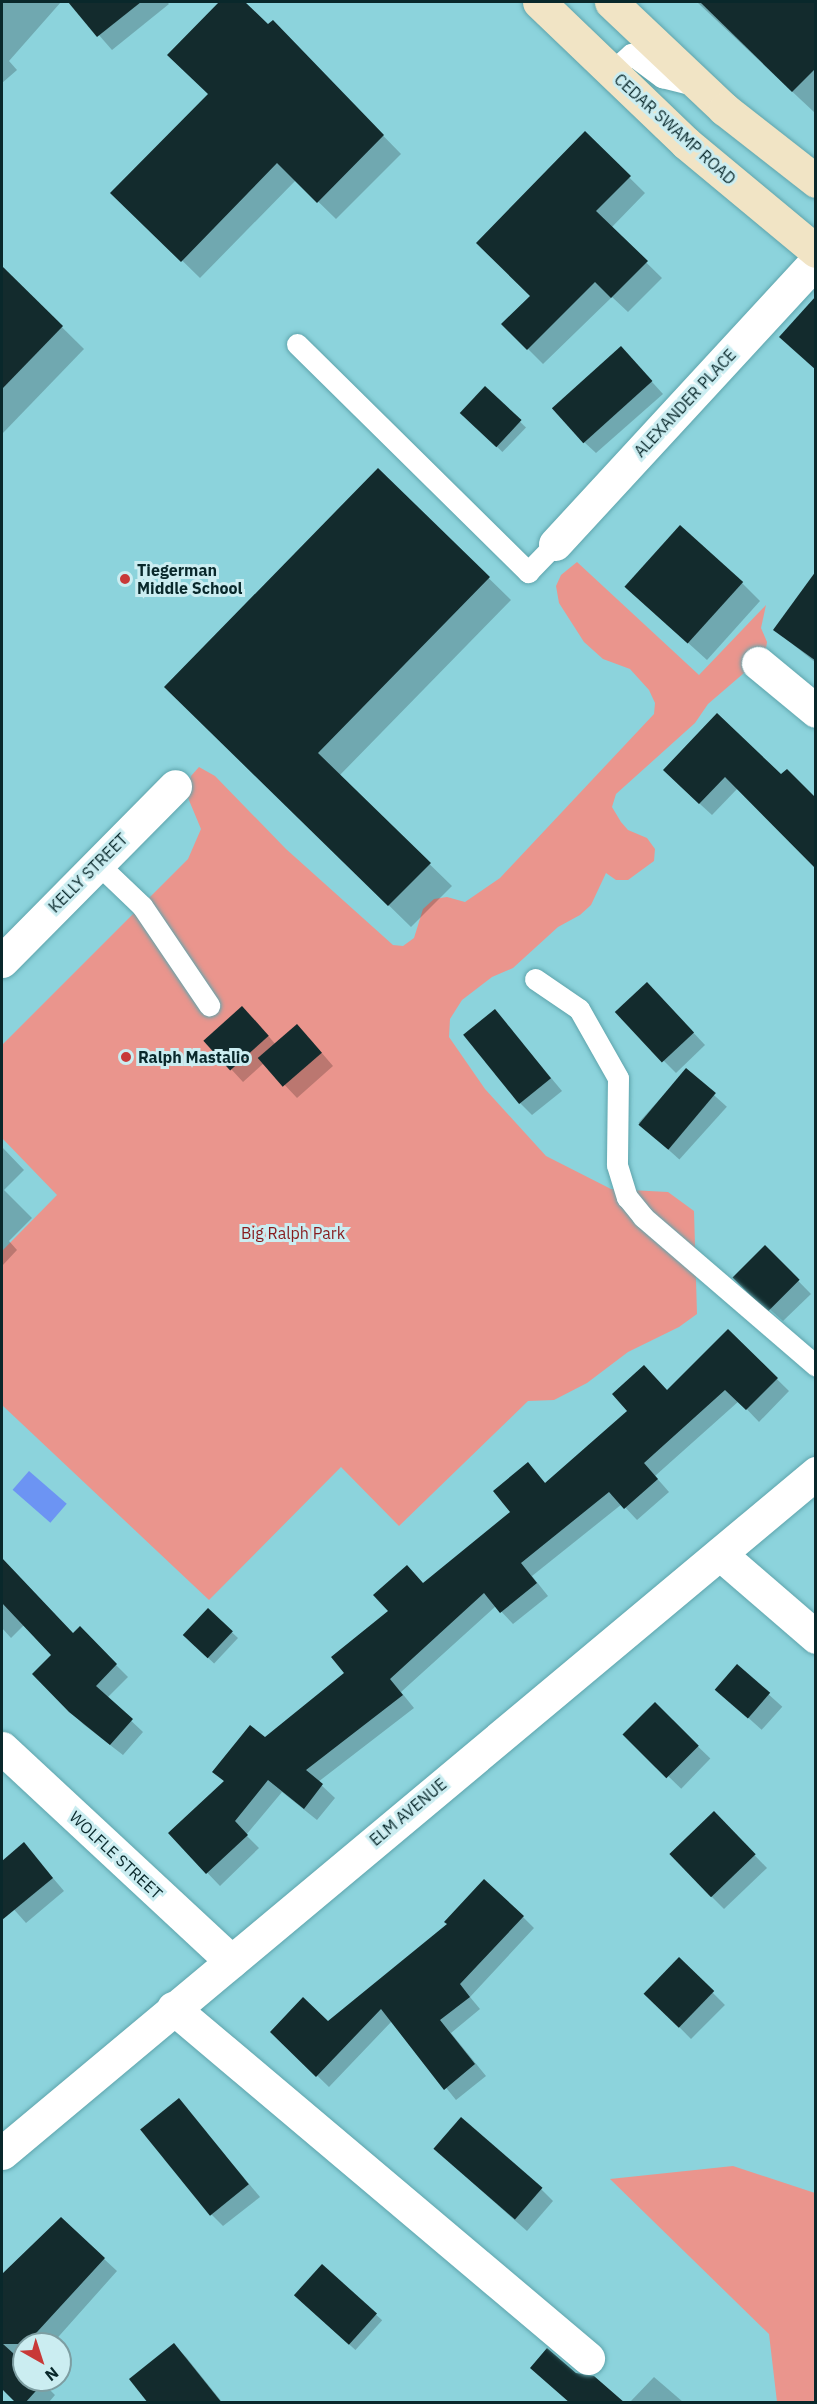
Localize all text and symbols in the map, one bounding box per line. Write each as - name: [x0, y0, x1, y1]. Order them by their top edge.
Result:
- street label: CEDAR SWAMP ROAD: [610, 70, 740, 188]
- street label: ALEXANDER PLACE: [630, 345, 740, 461]
- place label: Tiegerman Middle School: [137, 560, 242, 598]
- marker: Tiegerman Middle School: [118, 572, 132, 586]
- street label: KELLY STREET: [44, 829, 132, 917]
- place label: Ralph Mastalio: [138, 1047, 249, 1067]
- marker: Ralph Mastalio: [119, 1050, 133, 1064]
- park label: Big Ralph Park: [241, 1223, 345, 1243]
- street label: ELM AVENUE: [366, 1774, 450, 1850]
- street label: WOLFLE STREET: [66, 1807, 166, 1903]
- north arrow: [12, 2332, 72, 2392]
- text: N: [41, 2363, 63, 2386]

